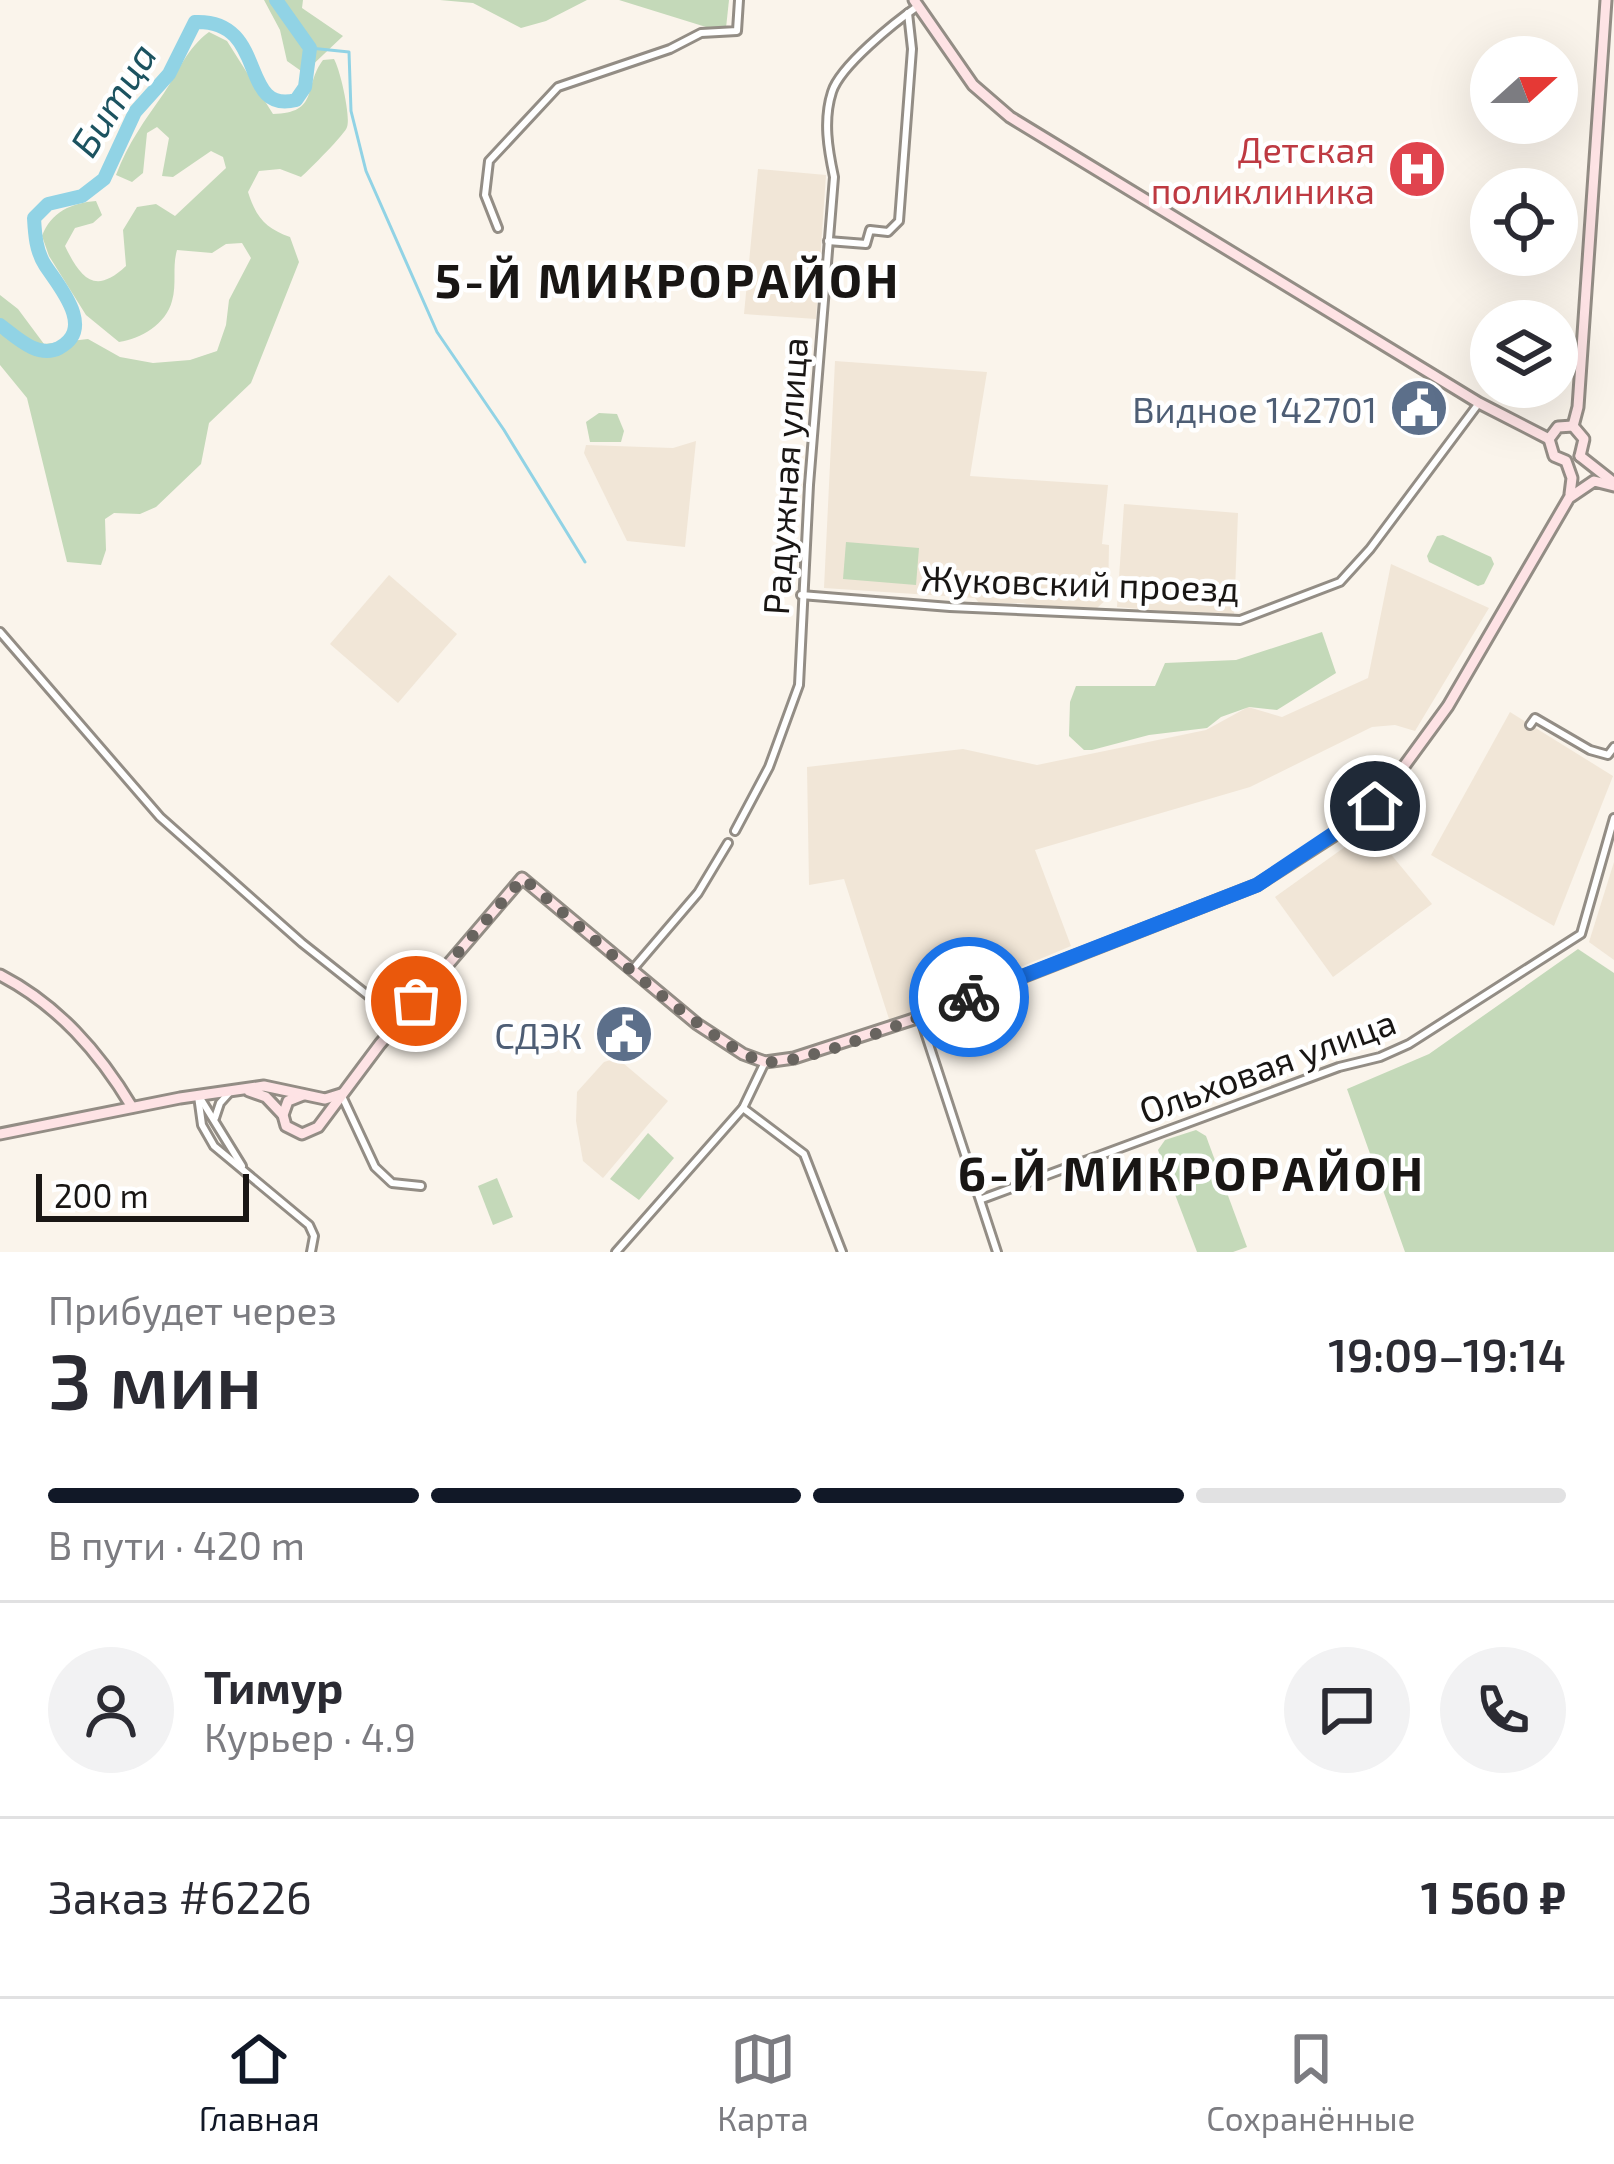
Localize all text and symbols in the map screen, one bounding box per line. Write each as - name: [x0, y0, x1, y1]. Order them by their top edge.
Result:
- water label: Битца: [59, 33, 165, 165]
- north arrow: [1470, 36, 1578, 144]
- map controls: [1470, 36, 1578, 408]
- place label: Детская поликлиника: [1151, 127, 1375, 211]
- hospital icon: Детская поликлиника: [1386, 138, 1448, 200]
- button: locate: [1470, 168, 1578, 276]
- district label: 5-Й МИКРОРАЙОН: [435, 250, 901, 308]
- button: layers: [1470, 300, 1578, 408]
- street label: Радужная улица: [753, 336, 816, 616]
- public building icon: Видное 142701: [1388, 377, 1450, 439]
- place label: Видное 142701: [1132, 387, 1377, 430]
- street label: Жуковский проезд: [920, 555, 1240, 610]
- pin: [1324, 755, 1426, 857]
- icon: home: [1342, 773, 1408, 839]
- courier: [909, 937, 1029, 1057]
- pin: [365, 950, 467, 1052]
- icon: bike: [936, 964, 1002, 1030]
- icon: bag: [383, 968, 449, 1034]
- street label: Ольховая улица: [1133, 999, 1401, 1132]
- public building icon: СДЭК: [593, 1003, 655, 1065]
- place label: СДЭК: [494, 1013, 582, 1056]
- district label: 6-Й МИКРОРАЙОН: [958, 1143, 1426, 1201]
- scale bar: [36, 1168, 249, 1221]
- text: 200 m: [54, 1175, 149, 1215]
- text: Прибудет через: [48, 1286, 337, 1333]
- text: 19:09–19:14: [1328, 1327, 1566, 1381]
- text: 3 мин: [48, 1331, 262, 1425]
- text: В пути · 420 m: [48, 1521, 305, 1568]
- button: person: [48, 1647, 174, 1773]
- button: chat: [1284, 1647, 1410, 1773]
- button: phone: [1440, 1647, 1566, 1773]
- text: Тимур: [204, 1659, 343, 1713]
- text: Курьер · 4.9: [204, 1713, 416, 1760]
- text: Заказ #6226: [48, 1869, 312, 1923]
- text: 1 560 ₽: [1421, 1869, 1566, 1923]
- tab: Главная: [199, 2026, 320, 2138]
- tab: Карта: [717, 2026, 809, 2138]
- tab: Сохранённые: [1206, 2026, 1415, 2138]

